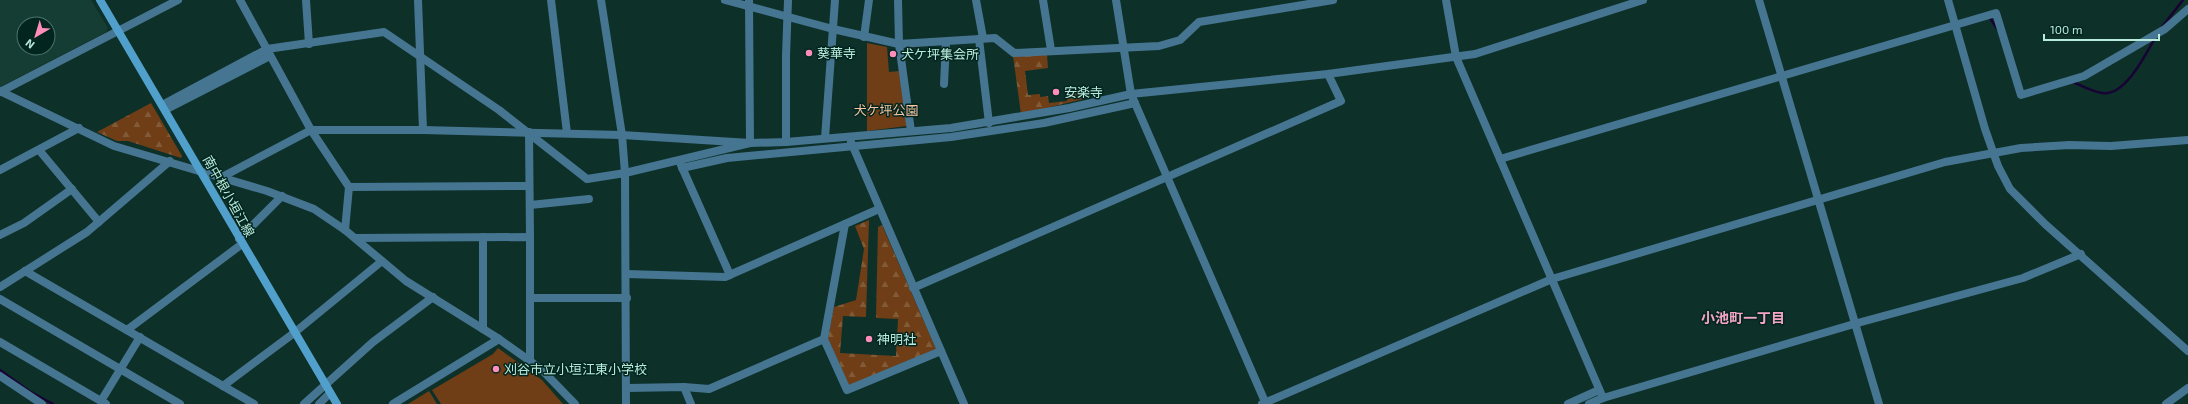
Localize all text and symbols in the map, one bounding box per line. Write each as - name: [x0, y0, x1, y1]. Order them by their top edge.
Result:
- north arrow: [16, 16, 56, 56]
- scale bar: [2044, 16, 2159, 42]
- text: 100 m: [2050, 22, 2082, 36]
- text: N: [22, 37, 37, 52]
- place label: 葵華寺: [817, 45, 856, 61]
- place label: 犬ケ坪集会所: [901, 46, 979, 62]
- marker: 葵華寺: [804, 48, 814, 58]
- marker: 犬ケ坪集会所: [888, 49, 898, 59]
- place label: 安楽寺: [1064, 84, 1103, 100]
- marker: 安楽寺: [1051, 87, 1061, 97]
- park label: 犬ケ坪公園: [853, 102, 919, 118]
- street label: 南中根小垣江線: [200, 152, 258, 240]
- district label: 小池町一丁目: [1701, 309, 1785, 326]
- place label: 神明社: [877, 331, 916, 347]
- marker: 神明社: [864, 334, 874, 344]
- place label: 刈谷市立小垣江東小学校: [504, 361, 647, 377]
- marker: 刈谷市立小垣江東小学校: [491, 364, 501, 374]

